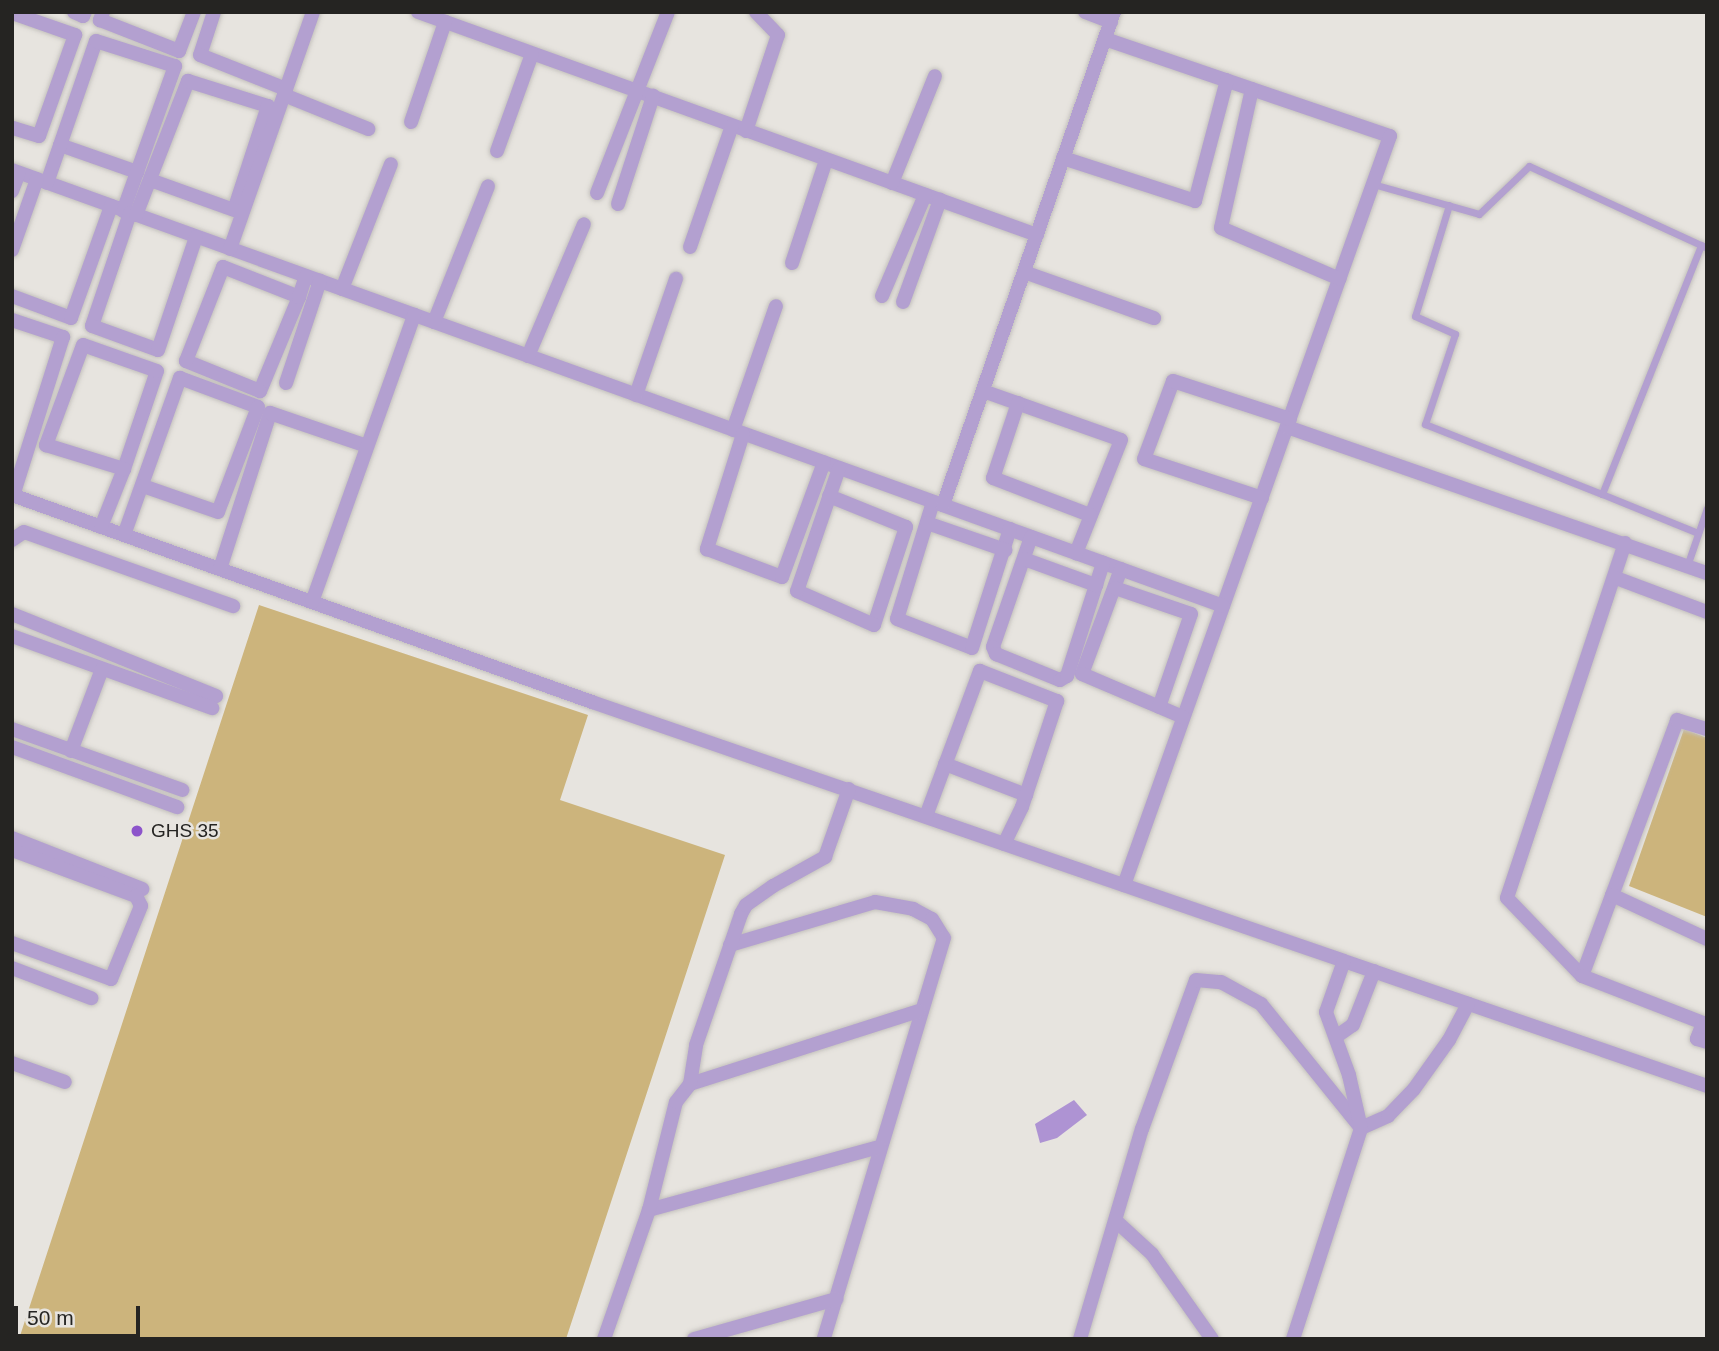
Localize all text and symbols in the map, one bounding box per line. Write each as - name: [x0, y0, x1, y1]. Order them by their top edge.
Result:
- place label: GHS 35: [151, 820, 219, 842]
- marker: GHS 35: [129, 823, 145, 839]
- scale bar: [18, 1292, 144, 1336]
- text: 50 m: [27, 1306, 74, 1329]

